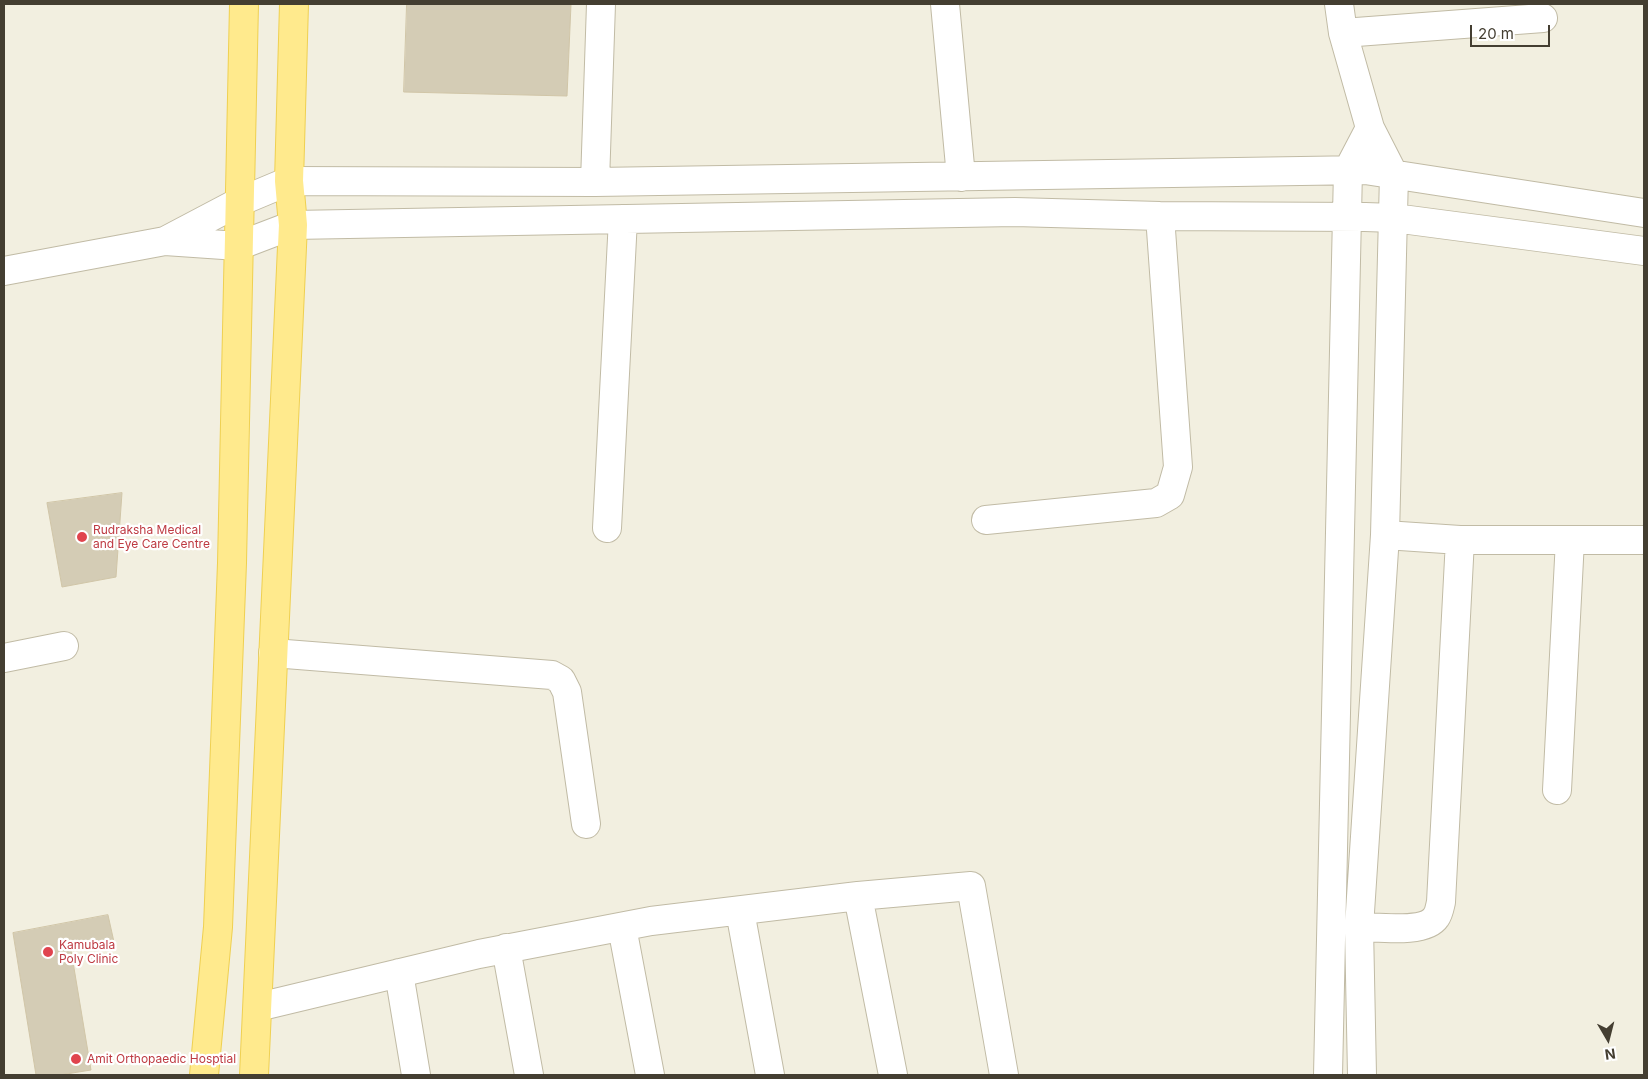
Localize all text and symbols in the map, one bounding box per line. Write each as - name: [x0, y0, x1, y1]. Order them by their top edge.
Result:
- scale bar: [1473, 15, 1553, 47]
- text: 20 m: [1478, 24, 1514, 43]
- place label: Rudraksha Medical and Eye Care Centre: [93, 523, 210, 551]
- marker: Rudraksha Medical and Eye Care Centre: [75, 530, 89, 544]
- place label: Kamubala Poly Clinic: [59, 938, 118, 966]
- marker: Kamubala Poly Clinic: [41, 945, 55, 959]
- north arrow: [1583, 1014, 1633, 1064]
- text: N: [1604, 1045, 1617, 1064]
- marker: Amit Orthopaedic Hosptial: [69, 1052, 83, 1066]
- place label: Amit Orthopaedic Hosptial: [87, 1052, 236, 1066]

